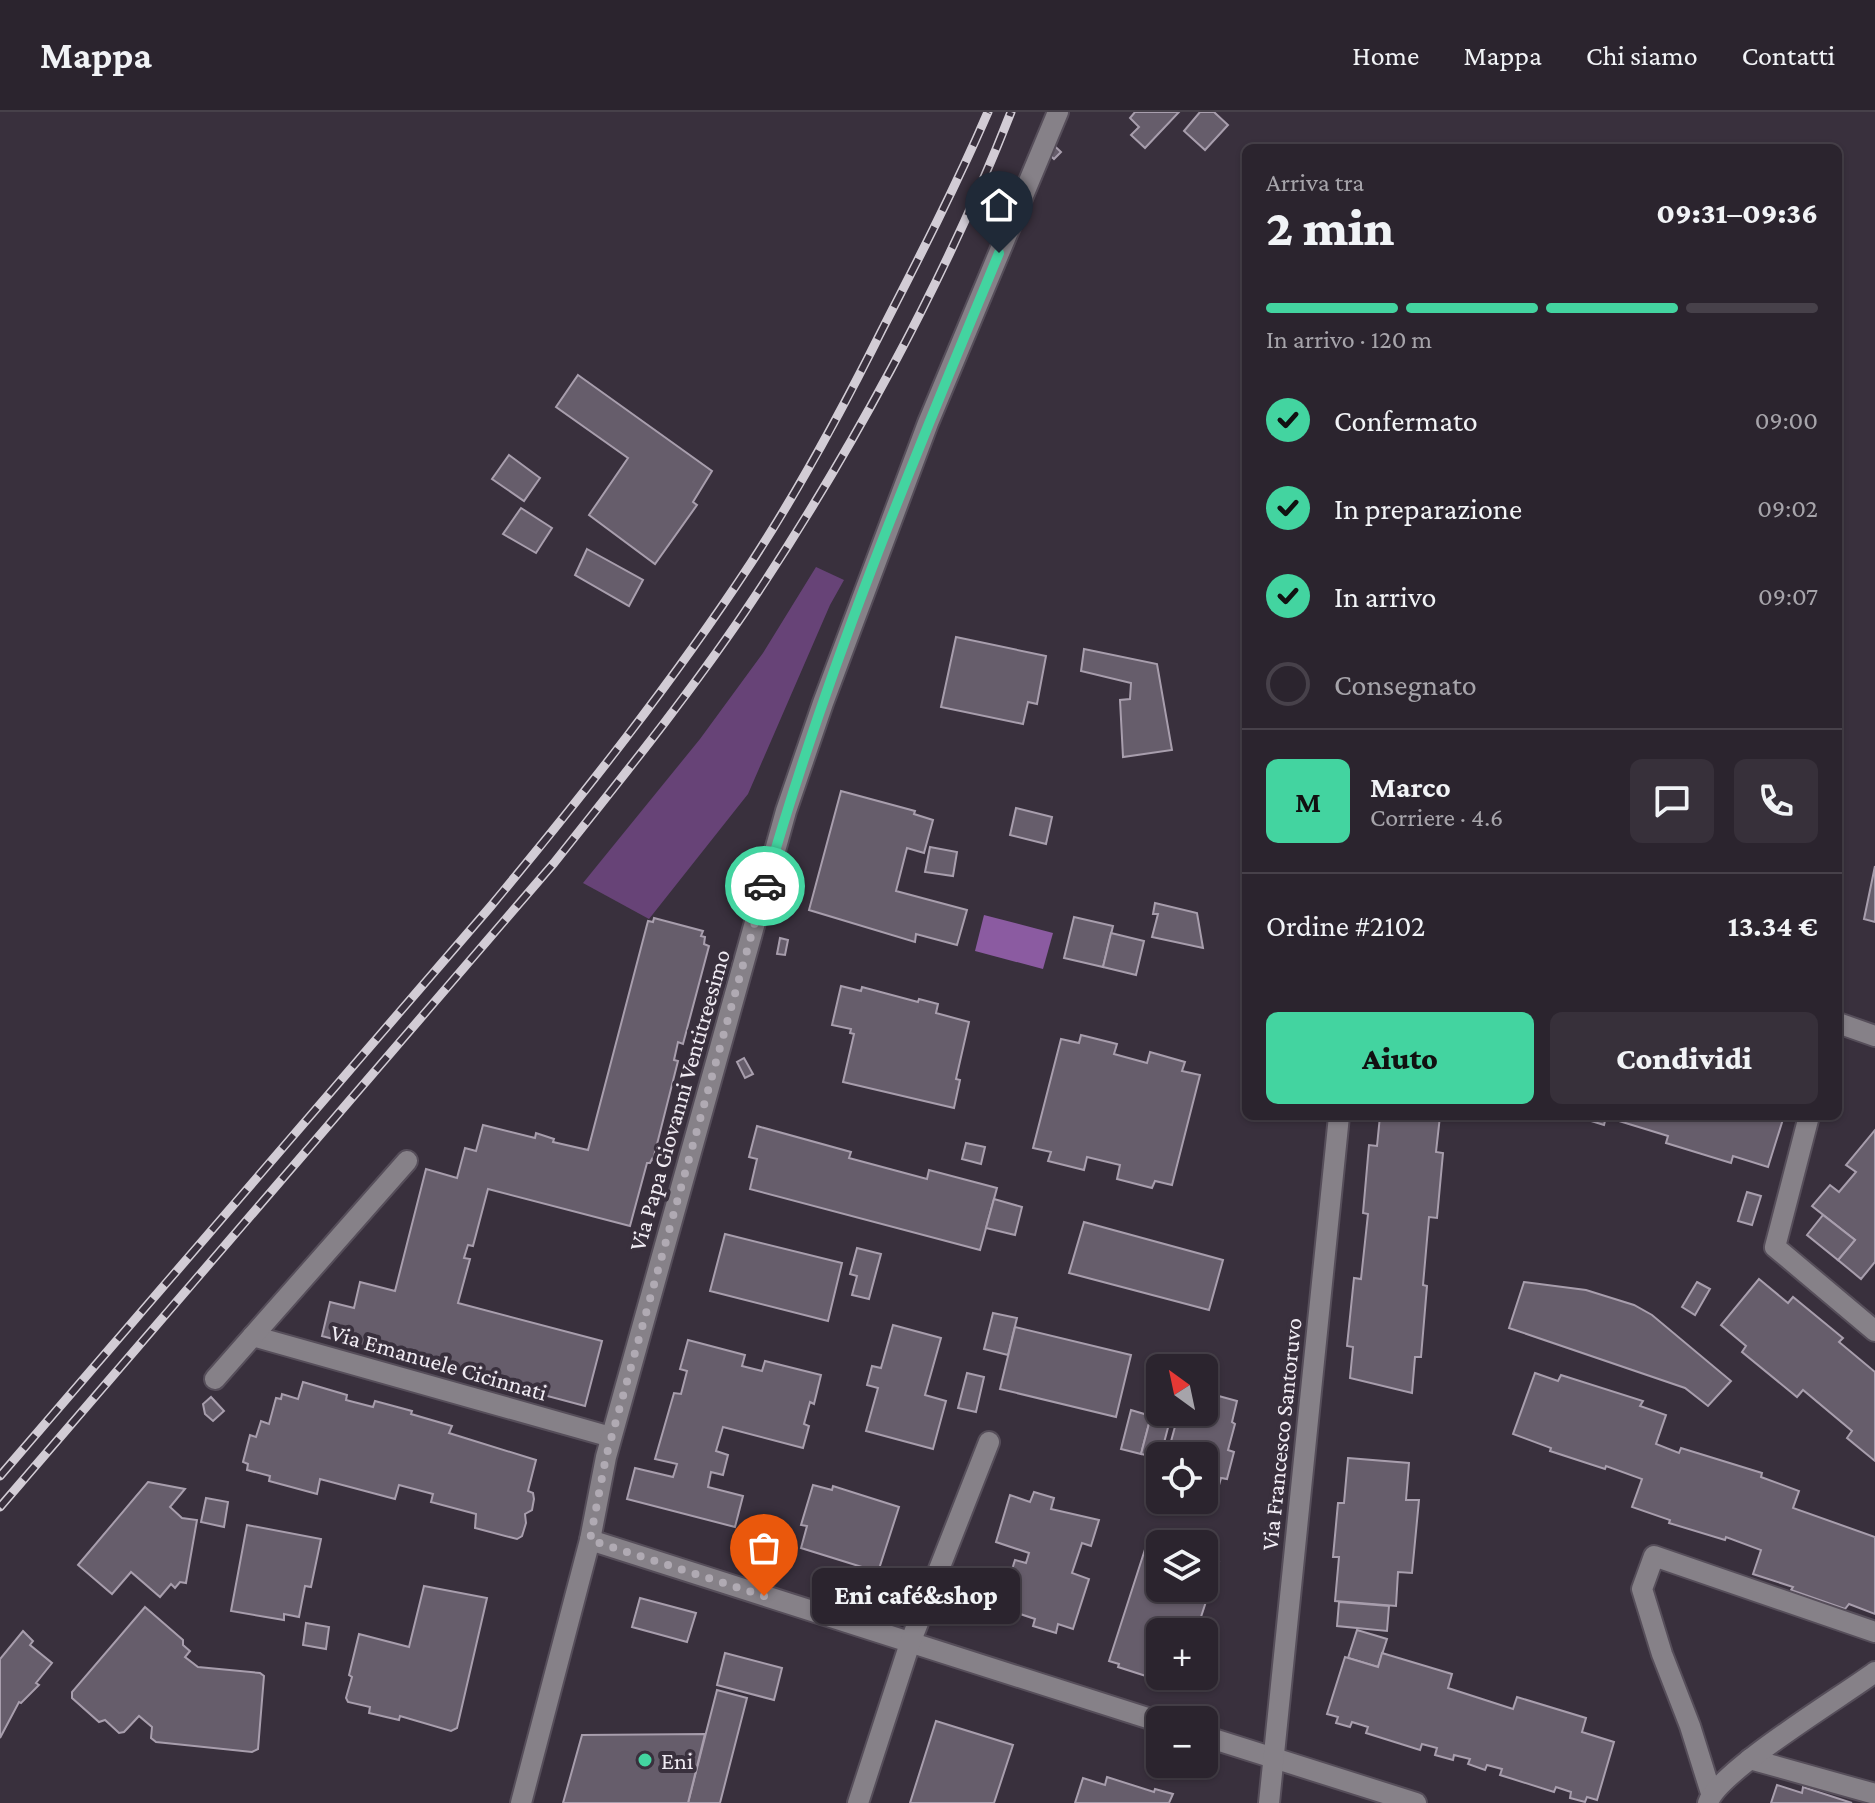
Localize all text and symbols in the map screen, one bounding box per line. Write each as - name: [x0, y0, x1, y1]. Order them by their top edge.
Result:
- text: Mappa: [40, 34, 152, 76]
- text: Home: [1352, 40, 1419, 71]
- text: Mappa: [1463, 40, 1542, 71]
- text: Chi siamo: [1586, 40, 1698, 71]
- text: Contatti: [1742, 40, 1835, 71]
- text: Arriva tra: [1266, 168, 1364, 197]
- pin: [965, 171, 1033, 253]
- icon: home: [977, 183, 1021, 227]
- text: 09:31–09:36: [1656, 196, 1818, 229]
- text: 2 min: [1266, 198, 1394, 256]
- text: In arrivo · 120 m: [1266, 325, 1432, 354]
- icon: check: [1266, 398, 1310, 442]
- text: Confermato: [1334, 404, 1478, 437]
- text: 09:00: [1755, 406, 1818, 435]
- icon: check: [1266, 486, 1310, 530]
- text: In preparazione: [1334, 492, 1522, 525]
- text: 09:02: [1757, 494, 1818, 523]
- icon: check: [1266, 574, 1310, 618]
- text: In arrivo: [1334, 580, 1436, 613]
- text: 09:07: [1758, 582, 1818, 611]
- text: Consegnato: [1334, 668, 1477, 701]
- button: chat: [1630, 759, 1714, 843]
- button: phone: [1734, 759, 1818, 843]
- text: Marco: [1370, 770, 1451, 803]
- text: M: [1295, 785, 1321, 818]
- text: Corriere · 4.6: [1370, 803, 1503, 832]
- courier: [725, 846, 805, 926]
- icon: car: [743, 864, 787, 908]
- text: Ordine #2102: [1266, 909, 1425, 942]
- text: 13.34 €: [1728, 909, 1818, 942]
- street label: Via Papa Giovanni Ventitreesimo: [623, 946, 735, 1254]
- button: Aiuto: [1266, 1012, 1534, 1104]
- button: Condividi: [1550, 1012, 1818, 1104]
- street label: Via Francesco Santoruvo: [1255, 1316, 1307, 1552]
- street label: Via Emanuele Cicinnati: [328, 1318, 550, 1406]
- north arrow: [1146, 1354, 1218, 1426]
- map controls: [1146, 1354, 1218, 1778]
- button: locate: [1146, 1442, 1218, 1514]
- pin: [730, 1514, 798, 1596]
- icon: bag: [742, 1526, 786, 1570]
- button: layers: [1146, 1530, 1218, 1602]
- callout: Eni café&shop: [812, 1568, 1020, 1624]
- text: Eni café&shop: [834, 1581, 998, 1610]
- button: +: [1146, 1618, 1218, 1690]
- button: −: [1146, 1706, 1218, 1778]
- place label: Eni: [661, 1747, 693, 1774]
- marker: Eni: [636, 1751, 654, 1769]

